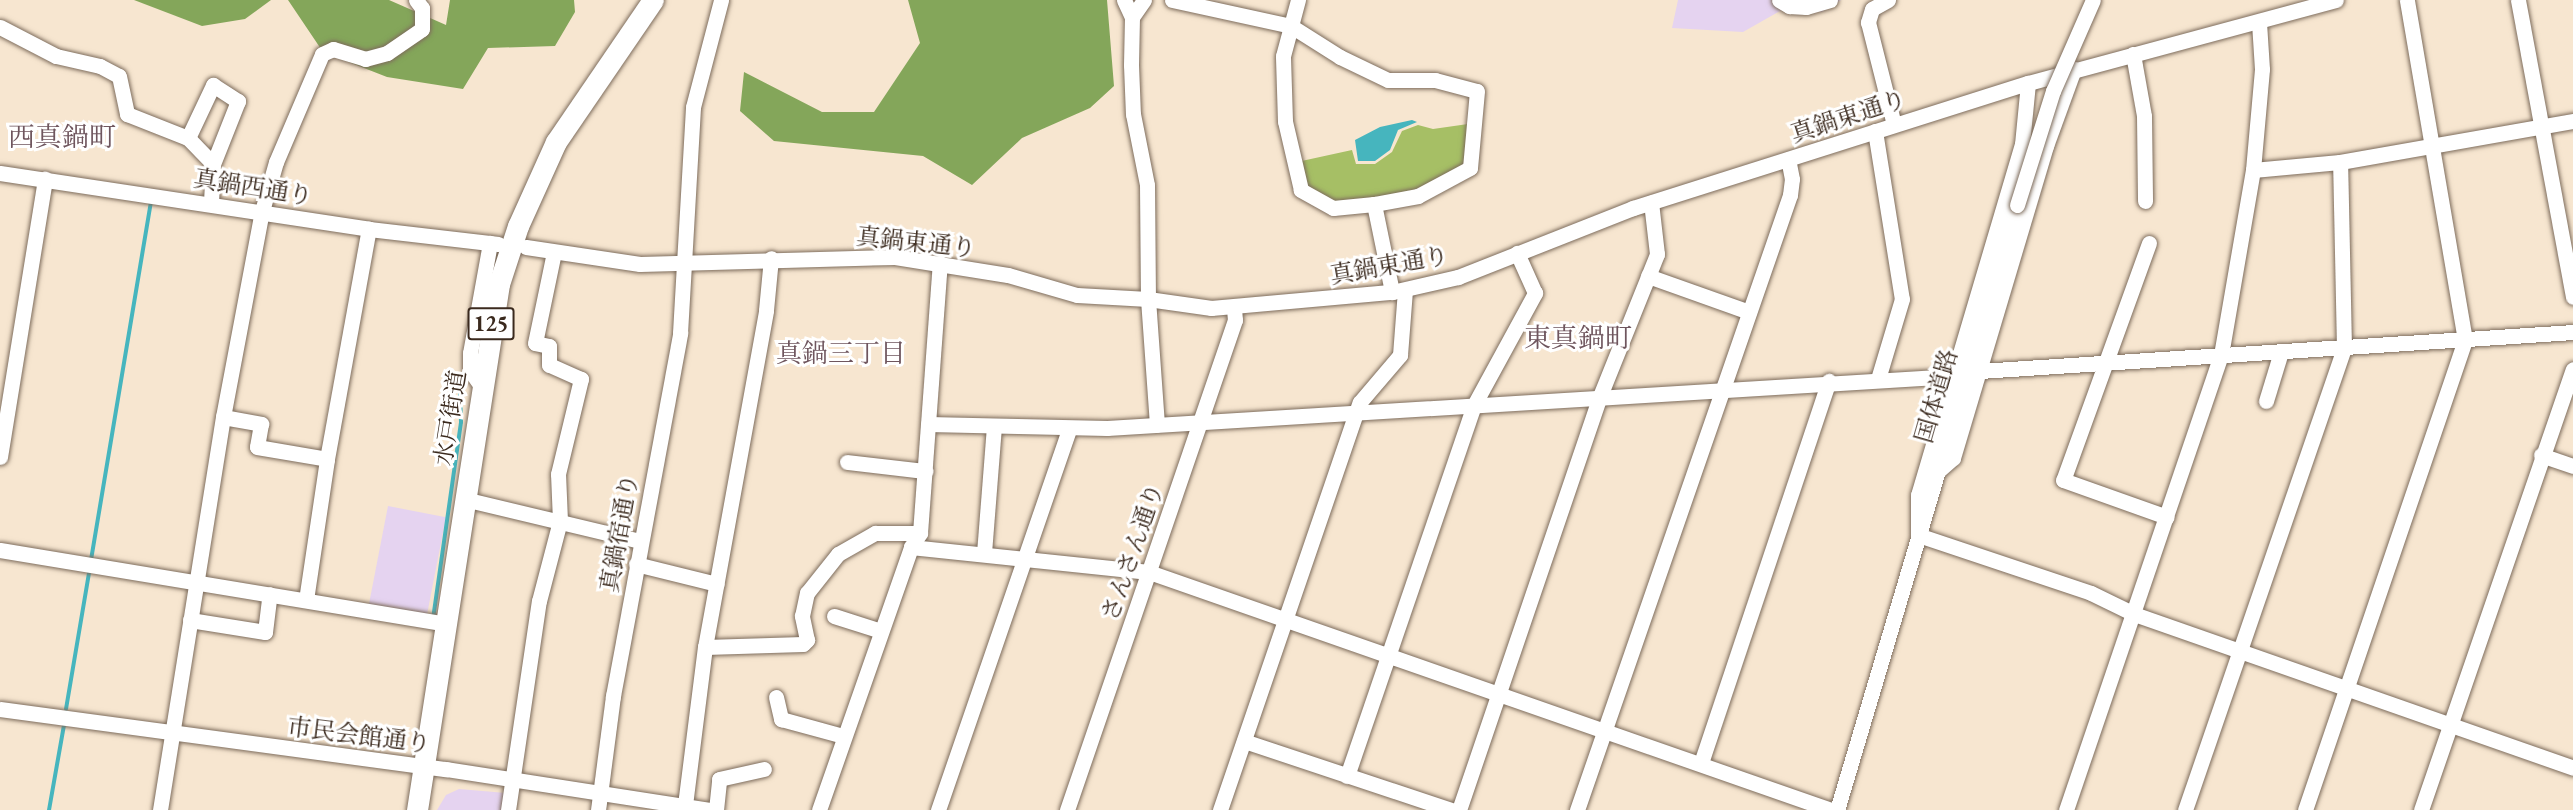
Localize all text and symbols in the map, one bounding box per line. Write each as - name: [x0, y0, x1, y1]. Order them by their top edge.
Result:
- street label: 真鍋東通り: [1786, 84, 1910, 148]
- district label: 西真鍋町: [8, 121, 116, 153]
- street label: 真鍋西通り: [191, 163, 315, 211]
- street label: 真鍋東通り: [855, 221, 977, 263]
- street label: 真鍋東通り: [1327, 240, 1451, 290]
- road number: 125: [467, 305, 515, 343]
- district label: 東真鍋町: [1524, 322, 1632, 354]
- district label: 真鍋三丁目: [776, 338, 906, 370]
- street label: 国体道路: [1909, 346, 1963, 446]
- street label: 水戸街道: [428, 368, 472, 468]
- street label: 真鍋宿通り: [594, 471, 644, 595]
- street label: さんさん通り: [1095, 479, 1169, 625]
- street label: 市民会館通り: [286, 712, 432, 758]

